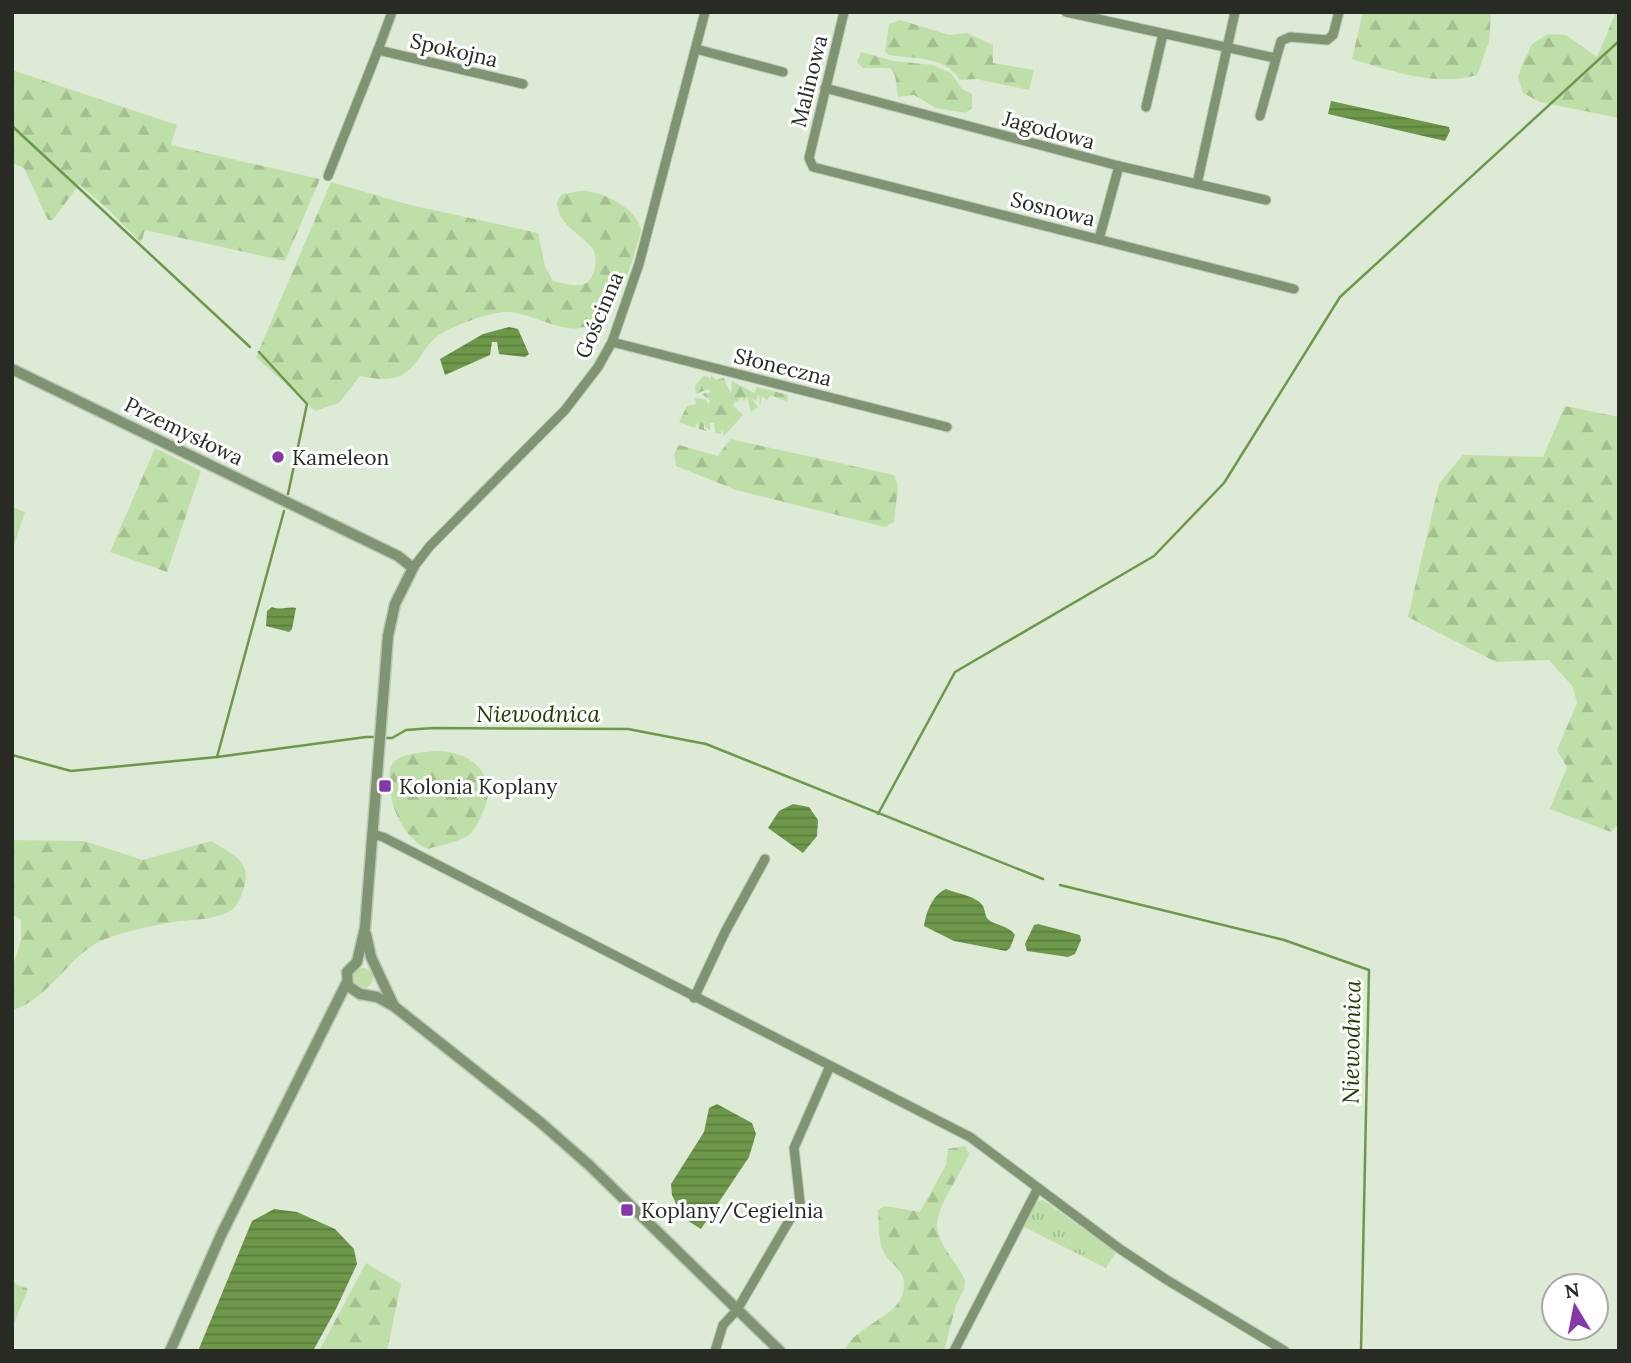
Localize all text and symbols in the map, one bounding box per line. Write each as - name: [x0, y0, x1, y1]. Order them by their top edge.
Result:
- street label: Spokojna: [408, 27, 501, 73]
- street label: Malinowa: [785, 32, 834, 130]
- street label: Jagodowa: [999, 105, 1098, 155]
- street label: Sosnowa: [1008, 185, 1098, 233]
- street label: Gościnna: [569, 268, 629, 362]
- street label: Słoneczna: [731, 342, 835, 392]
- street label: Przemysłowa: [120, 391, 248, 471]
- place label: Kameleon: [292, 444, 390, 471]
- marker: Kameleon: [270, 449, 286, 465]
- water label: Niewodnica: [476, 699, 600, 728]
- place label: Kolonia Koplany: [399, 773, 557, 800]
- marker: Kolonia Koplany: [377, 778, 393, 794]
- water label: Niewodnica: [1335, 979, 1367, 1104]
- place label: Koplany/Cegielnia: [641, 1197, 824, 1224]
- marker: Koplany/Cegielnia: [619, 1202, 635, 1218]
- north arrow: [1540, 1272, 1610, 1342]
- text: N: [1563, 1277, 1582, 1303]

